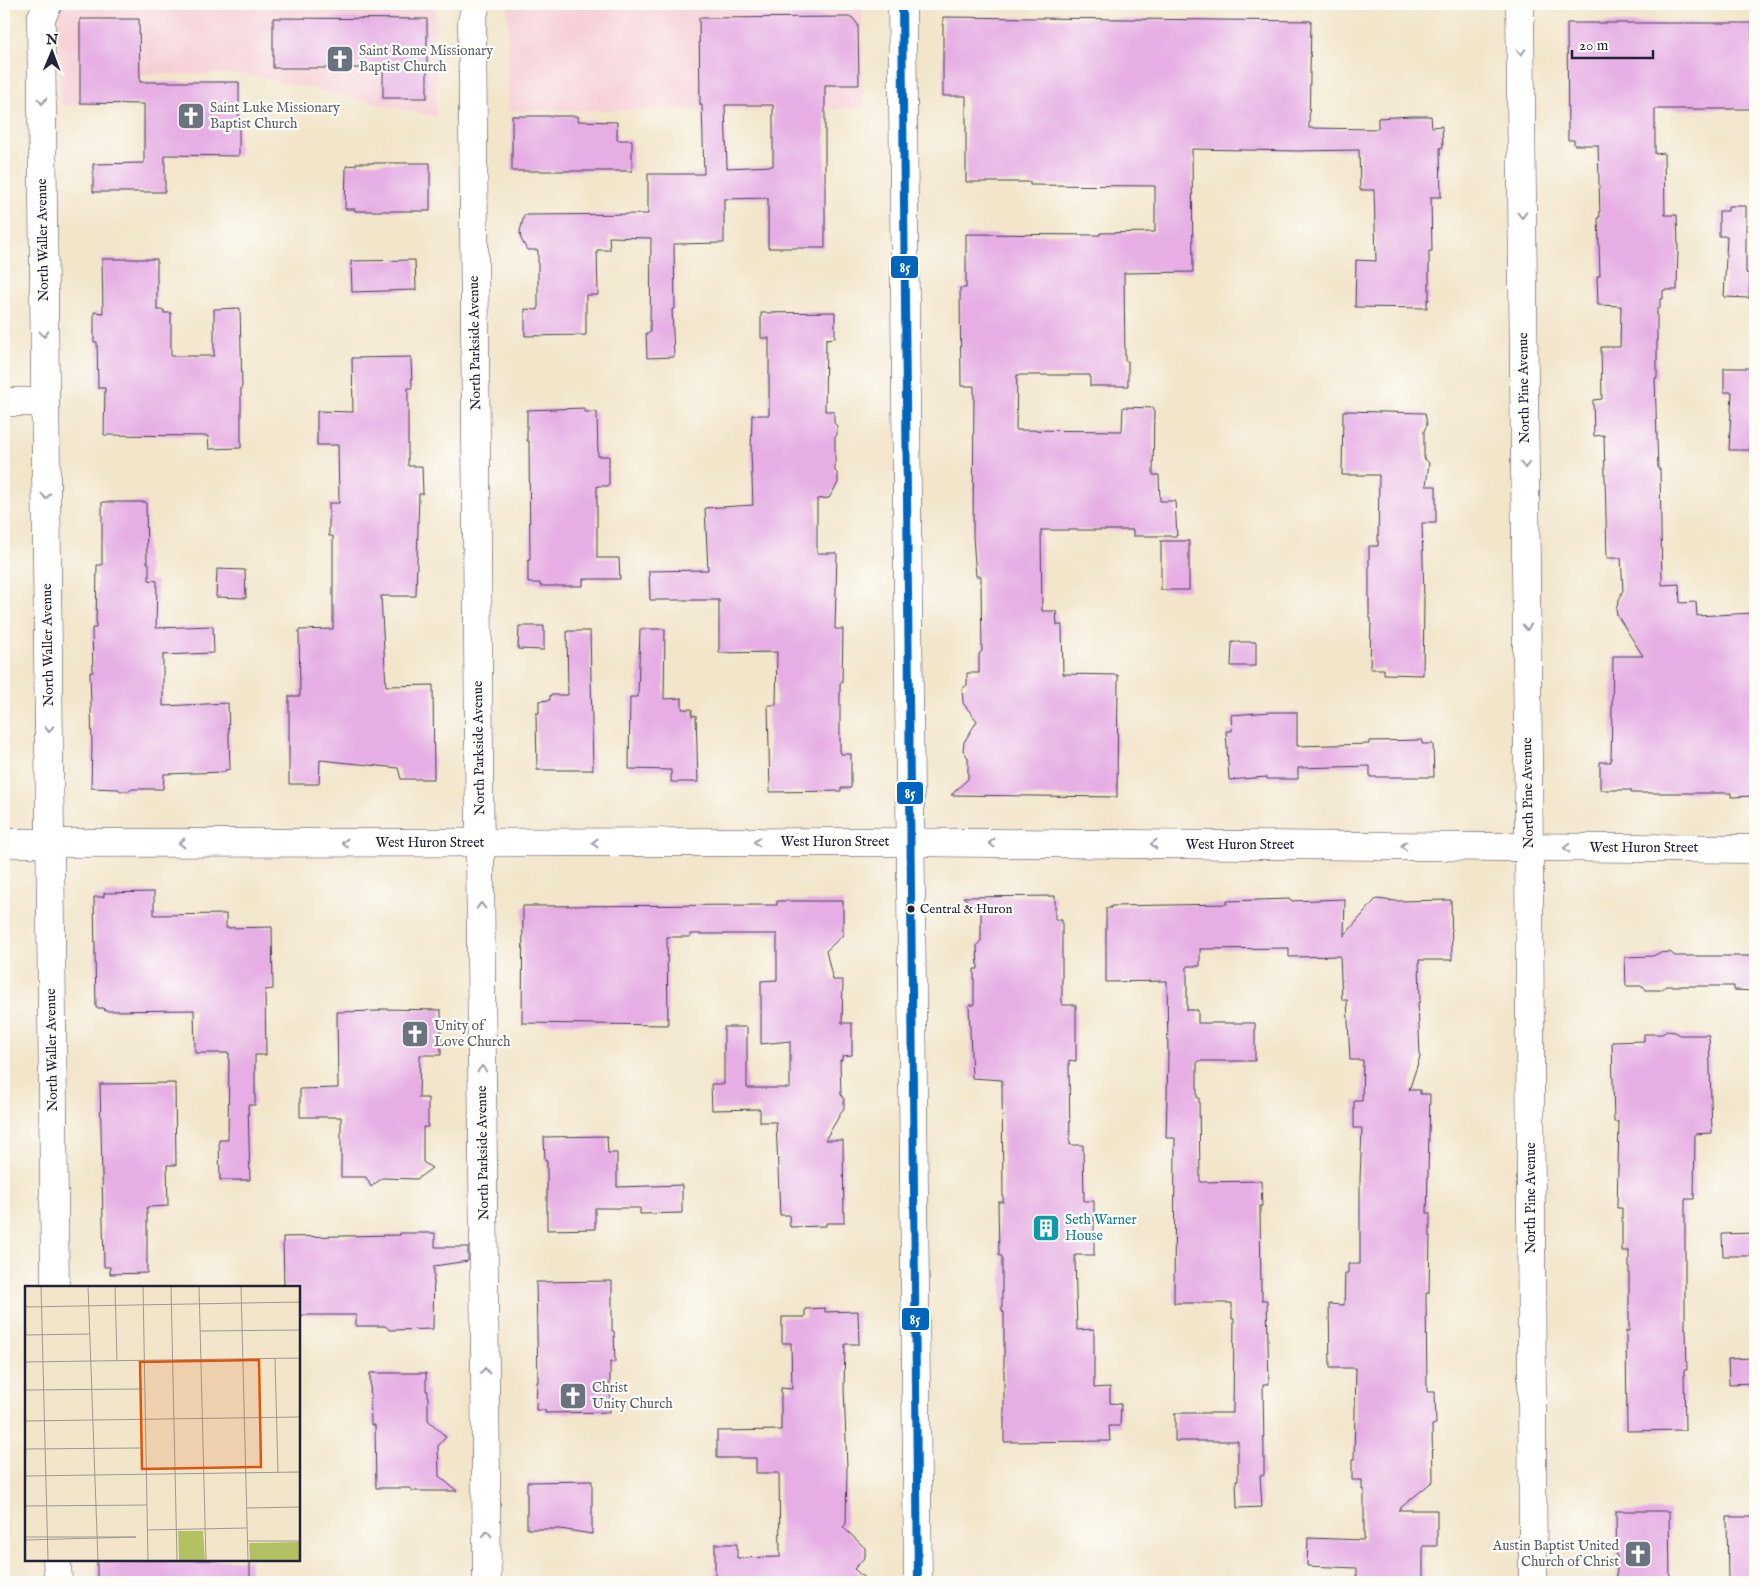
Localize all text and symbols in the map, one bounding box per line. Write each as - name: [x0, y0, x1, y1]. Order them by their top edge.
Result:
- north arrow: [28, 28, 78, 78]
- scale bar: [1572, 28, 1653, 60]
- text: N: [45, 31, 58, 49]
- text: 20 m: [1579, 36, 1609, 55]
- place label: Saint Rome Missionary Baptist Church: [359, 42, 493, 76]
- church icon: Saint Rome Missionary Baptist Church: [325, 44, 355, 74]
- one-way arrow: [1515, 49, 1526, 57]
- one-way arrow: [37, 98, 47, 106]
- place label: Saint Luke Missionary Baptist Church: [210, 99, 340, 133]
- church icon: Saint Luke Missionary Baptist Church: [176, 101, 206, 131]
- street label: North Waller Avenue: [33, 178, 53, 302]
- one-way arrow: [1517, 212, 1527, 219]
- line badge: 85: [890, 255, 919, 279]
- text: 85: [900, 259, 910, 277]
- street label: North Parkside Avenue: [465, 275, 485, 410]
- one-way arrow: [39, 330, 49, 338]
- street label: North Pine Avenue: [1514, 332, 1534, 444]
- one-way arrow: [1520, 462, 1530, 469]
- one-way arrow: [41, 493, 51, 501]
- street label: North Waller Avenue: [38, 583, 58, 707]
- one-way arrow: [1522, 624, 1532, 632]
- street label: North Parkside Avenue: [469, 680, 489, 815]
- one-way arrow: [44, 726, 54, 733]
- street label: North Pine Avenue: [1518, 737, 1538, 849]
- line badge: 85: [896, 781, 924, 805]
- text: 85: [905, 785, 915, 803]
- street label: West Huron Street: [781, 833, 890, 851]
- street label: West Huron Street: [376, 834, 485, 852]
- street label: West Huron Street: [1186, 836, 1295, 854]
- one-way arrow: [753, 837, 760, 847]
- one-way arrow: [178, 838, 186, 848]
- one-way arrow: [340, 838, 348, 848]
- one-way arrow: [590, 838, 598, 848]
- one-way arrow: [987, 838, 995, 848]
- one-way arrow: [1150, 839, 1158, 850]
- street label: West Huron Street: [1590, 839, 1699, 857]
- one-way arrow: [1400, 841, 1408, 851]
- one-way arrow: [1562, 843, 1570, 853]
- place label: Central & Huron: [920, 901, 1012, 918]
- one-way arrow: [476, 902, 486, 910]
- marker: Central & Huron: [906, 904, 916, 914]
- street label: North Waller Avenue: [42, 988, 62, 1112]
- place label: Unity of Love Church: [434, 1017, 511, 1051]
- church icon: Unity of Love Church: [400, 1019, 430, 1049]
- one-way arrow: [477, 1064, 487, 1072]
- street label: North Parkside Avenue: [473, 1085, 493, 1220]
- street label: North Pine Avenue: [1522, 1142, 1540, 1254]
- place label: Seth Warner House: [1065, 1211, 1137, 1245]
- building icon: Seth Warner House: [1031, 1213, 1061, 1243]
- inset map: [25, 1286, 300, 1561]
- line badge: 85: [901, 1307, 930, 1331]
- text: 85: [910, 1311, 920, 1329]
- one-way arrow: [480, 1367, 490, 1374]
- place label: Christ Unity Church: [592, 1379, 673, 1413]
- church icon: Christ Unity Church: [558, 1381, 588, 1411]
- one-way arrow: [482, 1529, 492, 1537]
- place label: Austin Baptist United Church of Christ: [1492, 1537, 1620, 1571]
- church icon: Austin Baptist United Church of Christ: [1623, 1539, 1653, 1569]

